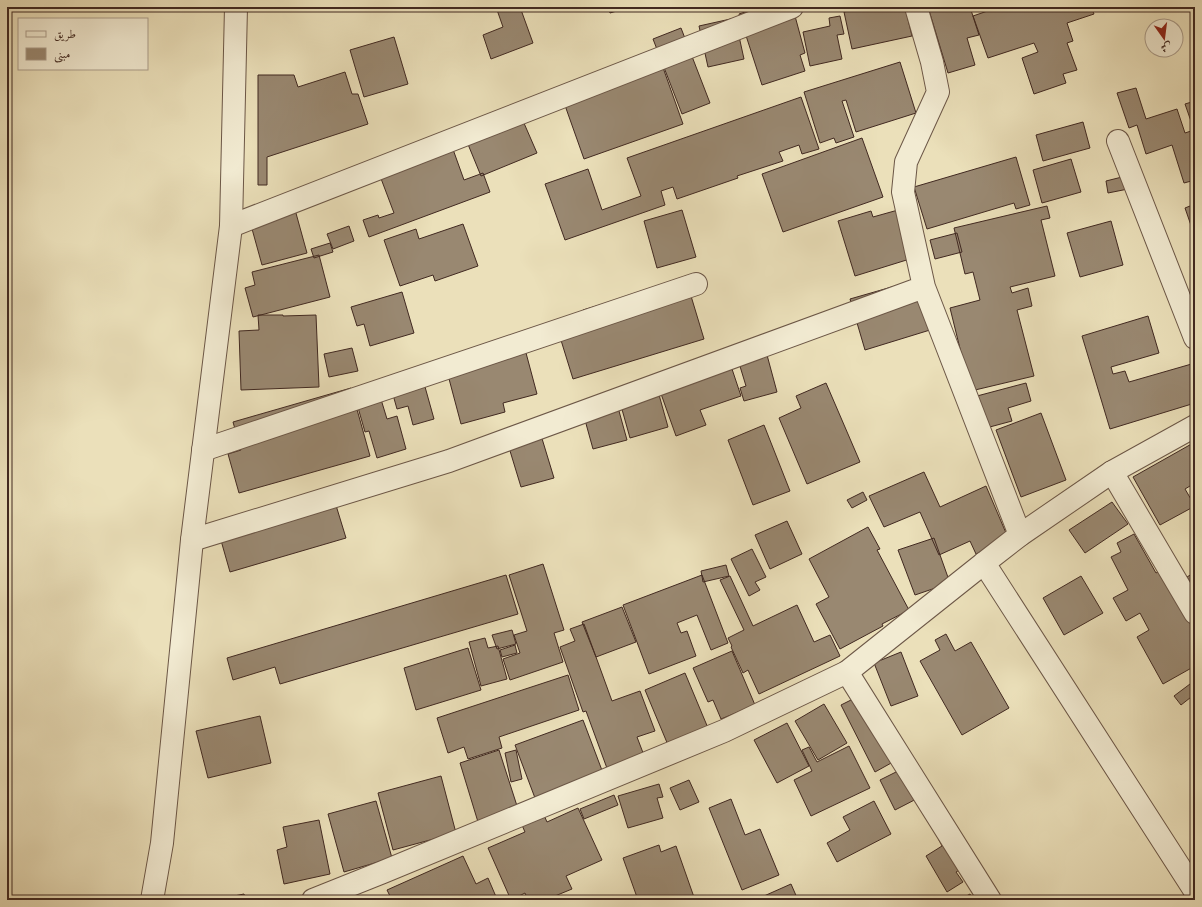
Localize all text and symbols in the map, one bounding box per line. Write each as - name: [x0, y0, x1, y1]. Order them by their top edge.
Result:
- legend: [18, 18, 148, 70]
- north arrow: [1144, 18, 1184, 58]
- text: طريق: [54, 27, 76, 42]
- text: ش: [1159, 39, 1173, 55]
- text: مبنى: [54, 47, 70, 63]

